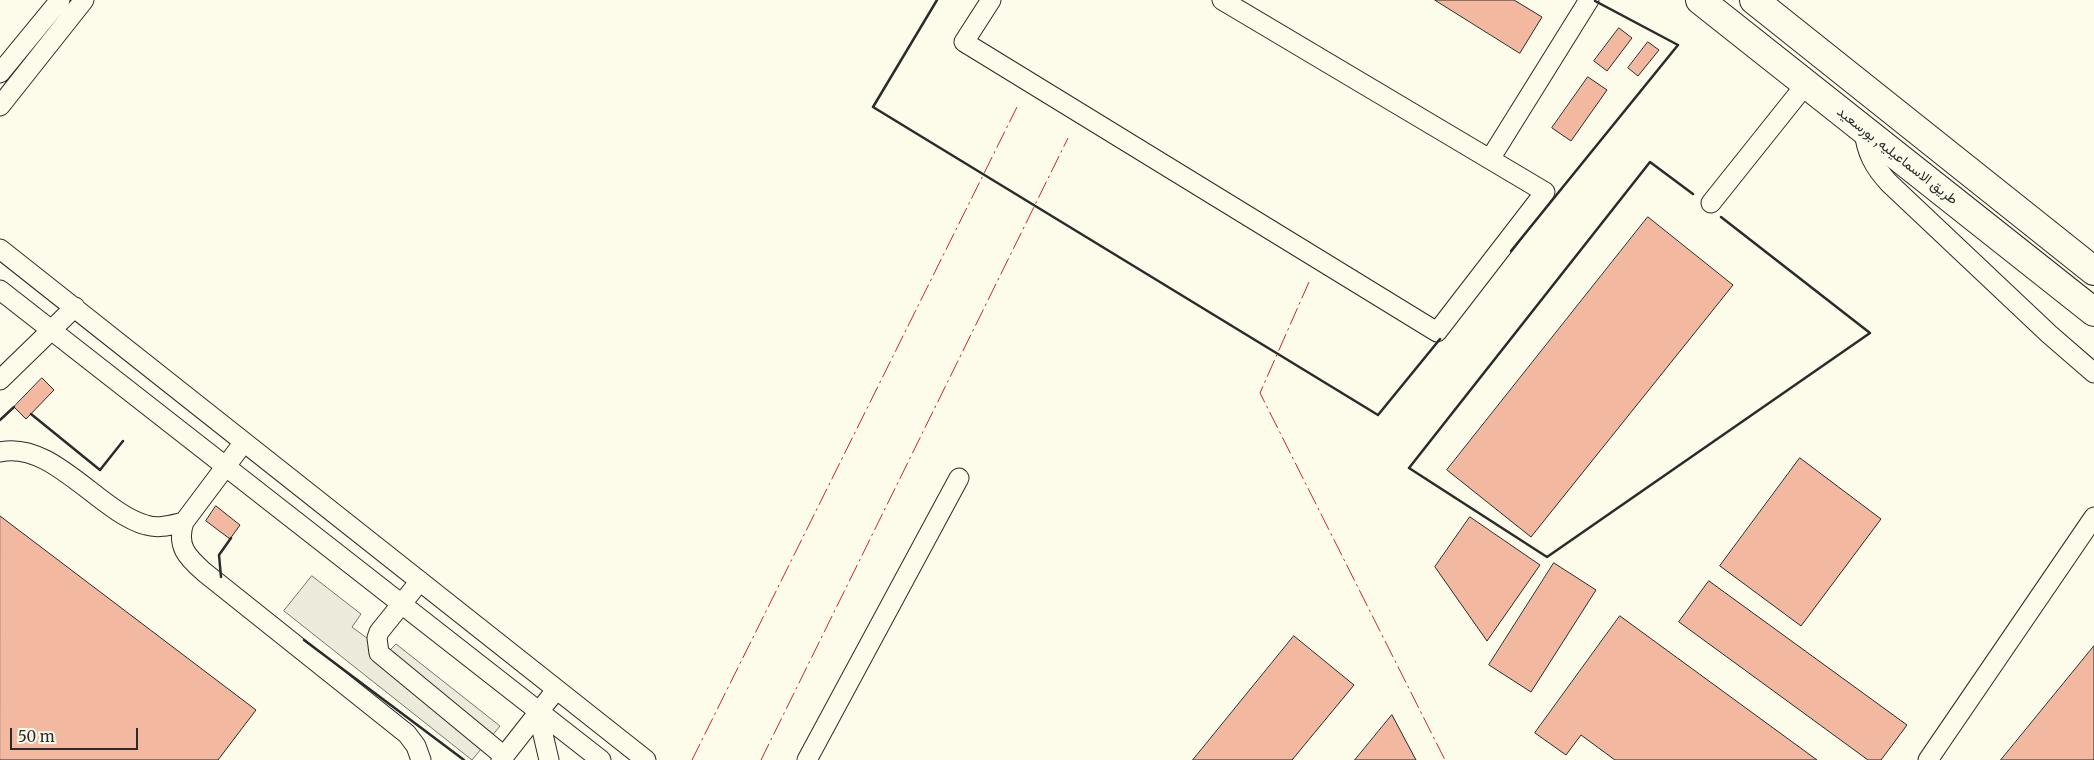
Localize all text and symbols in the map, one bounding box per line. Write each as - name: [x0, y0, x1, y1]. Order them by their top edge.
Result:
- street label: طريق الاسماعيليه, بورسعيد: [1833, 104, 1961, 208]
- scale bar: [12, 718, 140, 750]
- text: 50 m: [18, 727, 55, 746]

